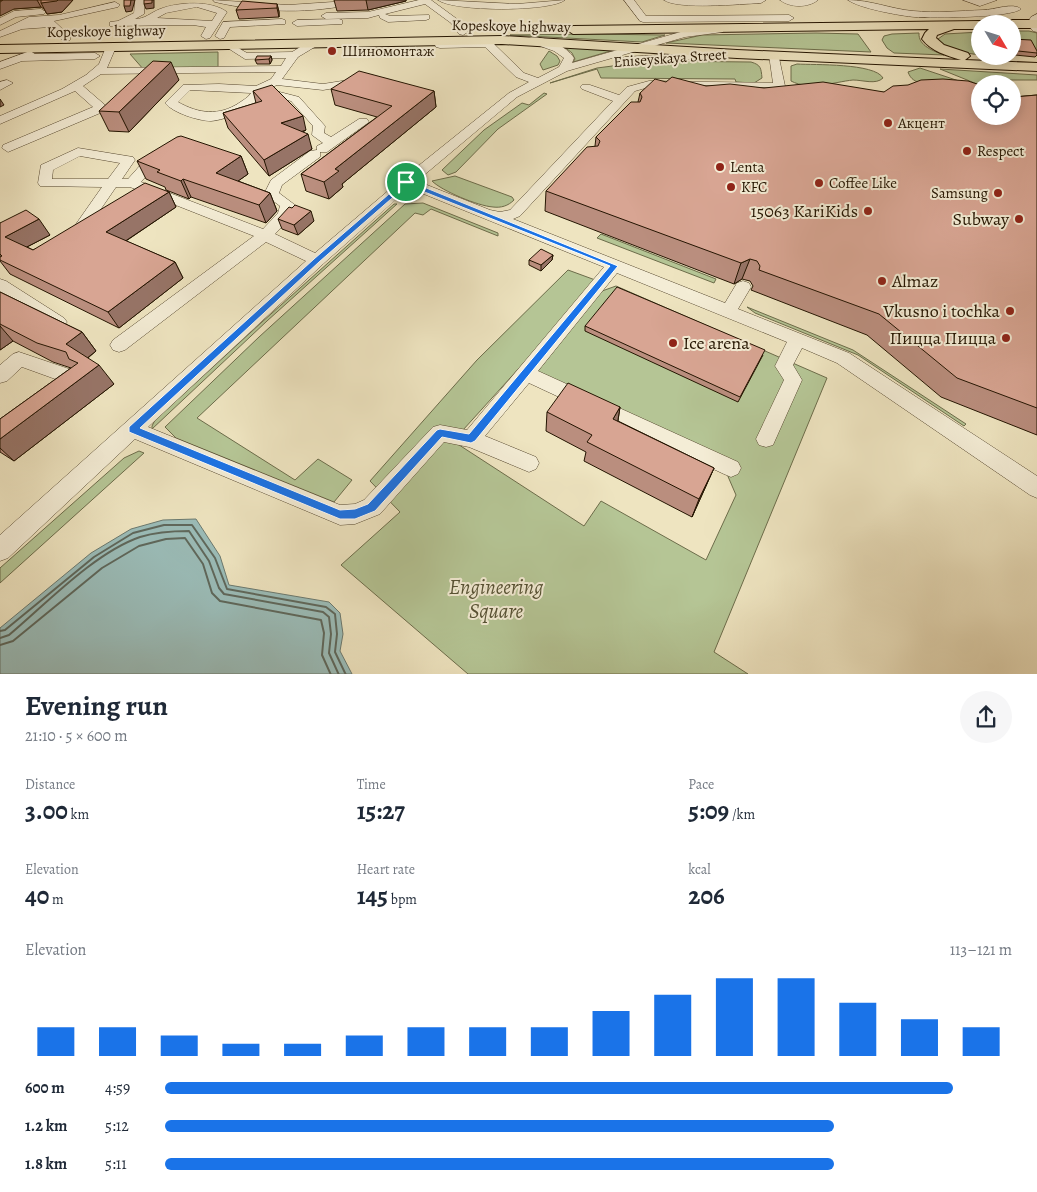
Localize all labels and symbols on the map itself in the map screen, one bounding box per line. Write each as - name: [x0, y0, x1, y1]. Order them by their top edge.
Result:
- street label: Kopeskoye highway: [451, 15, 571, 37]
- north arrow: [971, 15, 1021, 65]
- street label: Kopeskoye highway: [46, 20, 166, 42]
- place label: Шиномонтаж: [342, 41, 434, 61]
- street label: Eniseyskaya Street: [613, 44, 727, 72]
- marker: Шиномонтаж: [326, 45, 338, 57]
- place label: Акцент: [897, 113, 945, 133]
- marker: Акцент: [882, 117, 894, 129]
- place label: Respect: [977, 141, 1024, 161]
- marker: Respect: [961, 145, 973, 157]
- place label: Lenta: [730, 157, 765, 177]
- pin: [385, 161, 427, 203]
- marker: Lenta: [714, 161, 726, 173]
- place label: Coffee Like: [829, 173, 897, 193]
- place label: KFC: [741, 177, 767, 197]
- marker: Coffee Like: [813, 177, 825, 189]
- marker: KFC: [725, 181, 737, 193]
- place label: Samsung: [931, 183, 988, 203]
- marker: Samsung: [992, 187, 1004, 199]
- place label: 15063 KariKids: [750, 199, 858, 223]
- marker: 15063 KariKids: [862, 205, 874, 217]
- place label: Subway: [952, 207, 1010, 231]
- marker: Subway: [1013, 213, 1025, 225]
- place label: Almaz: [891, 269, 938, 293]
- marker: Almaz: [876, 275, 888, 287]
- place label: Vkusno i tochka: [882, 299, 1001, 323]
- marker: Vkusno i tochka: [1004, 305, 1016, 317]
- place label: Пицца Пицца: [890, 326, 997, 350]
- place label: Ice arena: [683, 331, 750, 355]
- marker: Пицца Пицца: [1000, 332, 1012, 344]
- marker: Ice arena: [667, 337, 679, 349]
- park label: Engineering Square: [449, 573, 544, 625]

